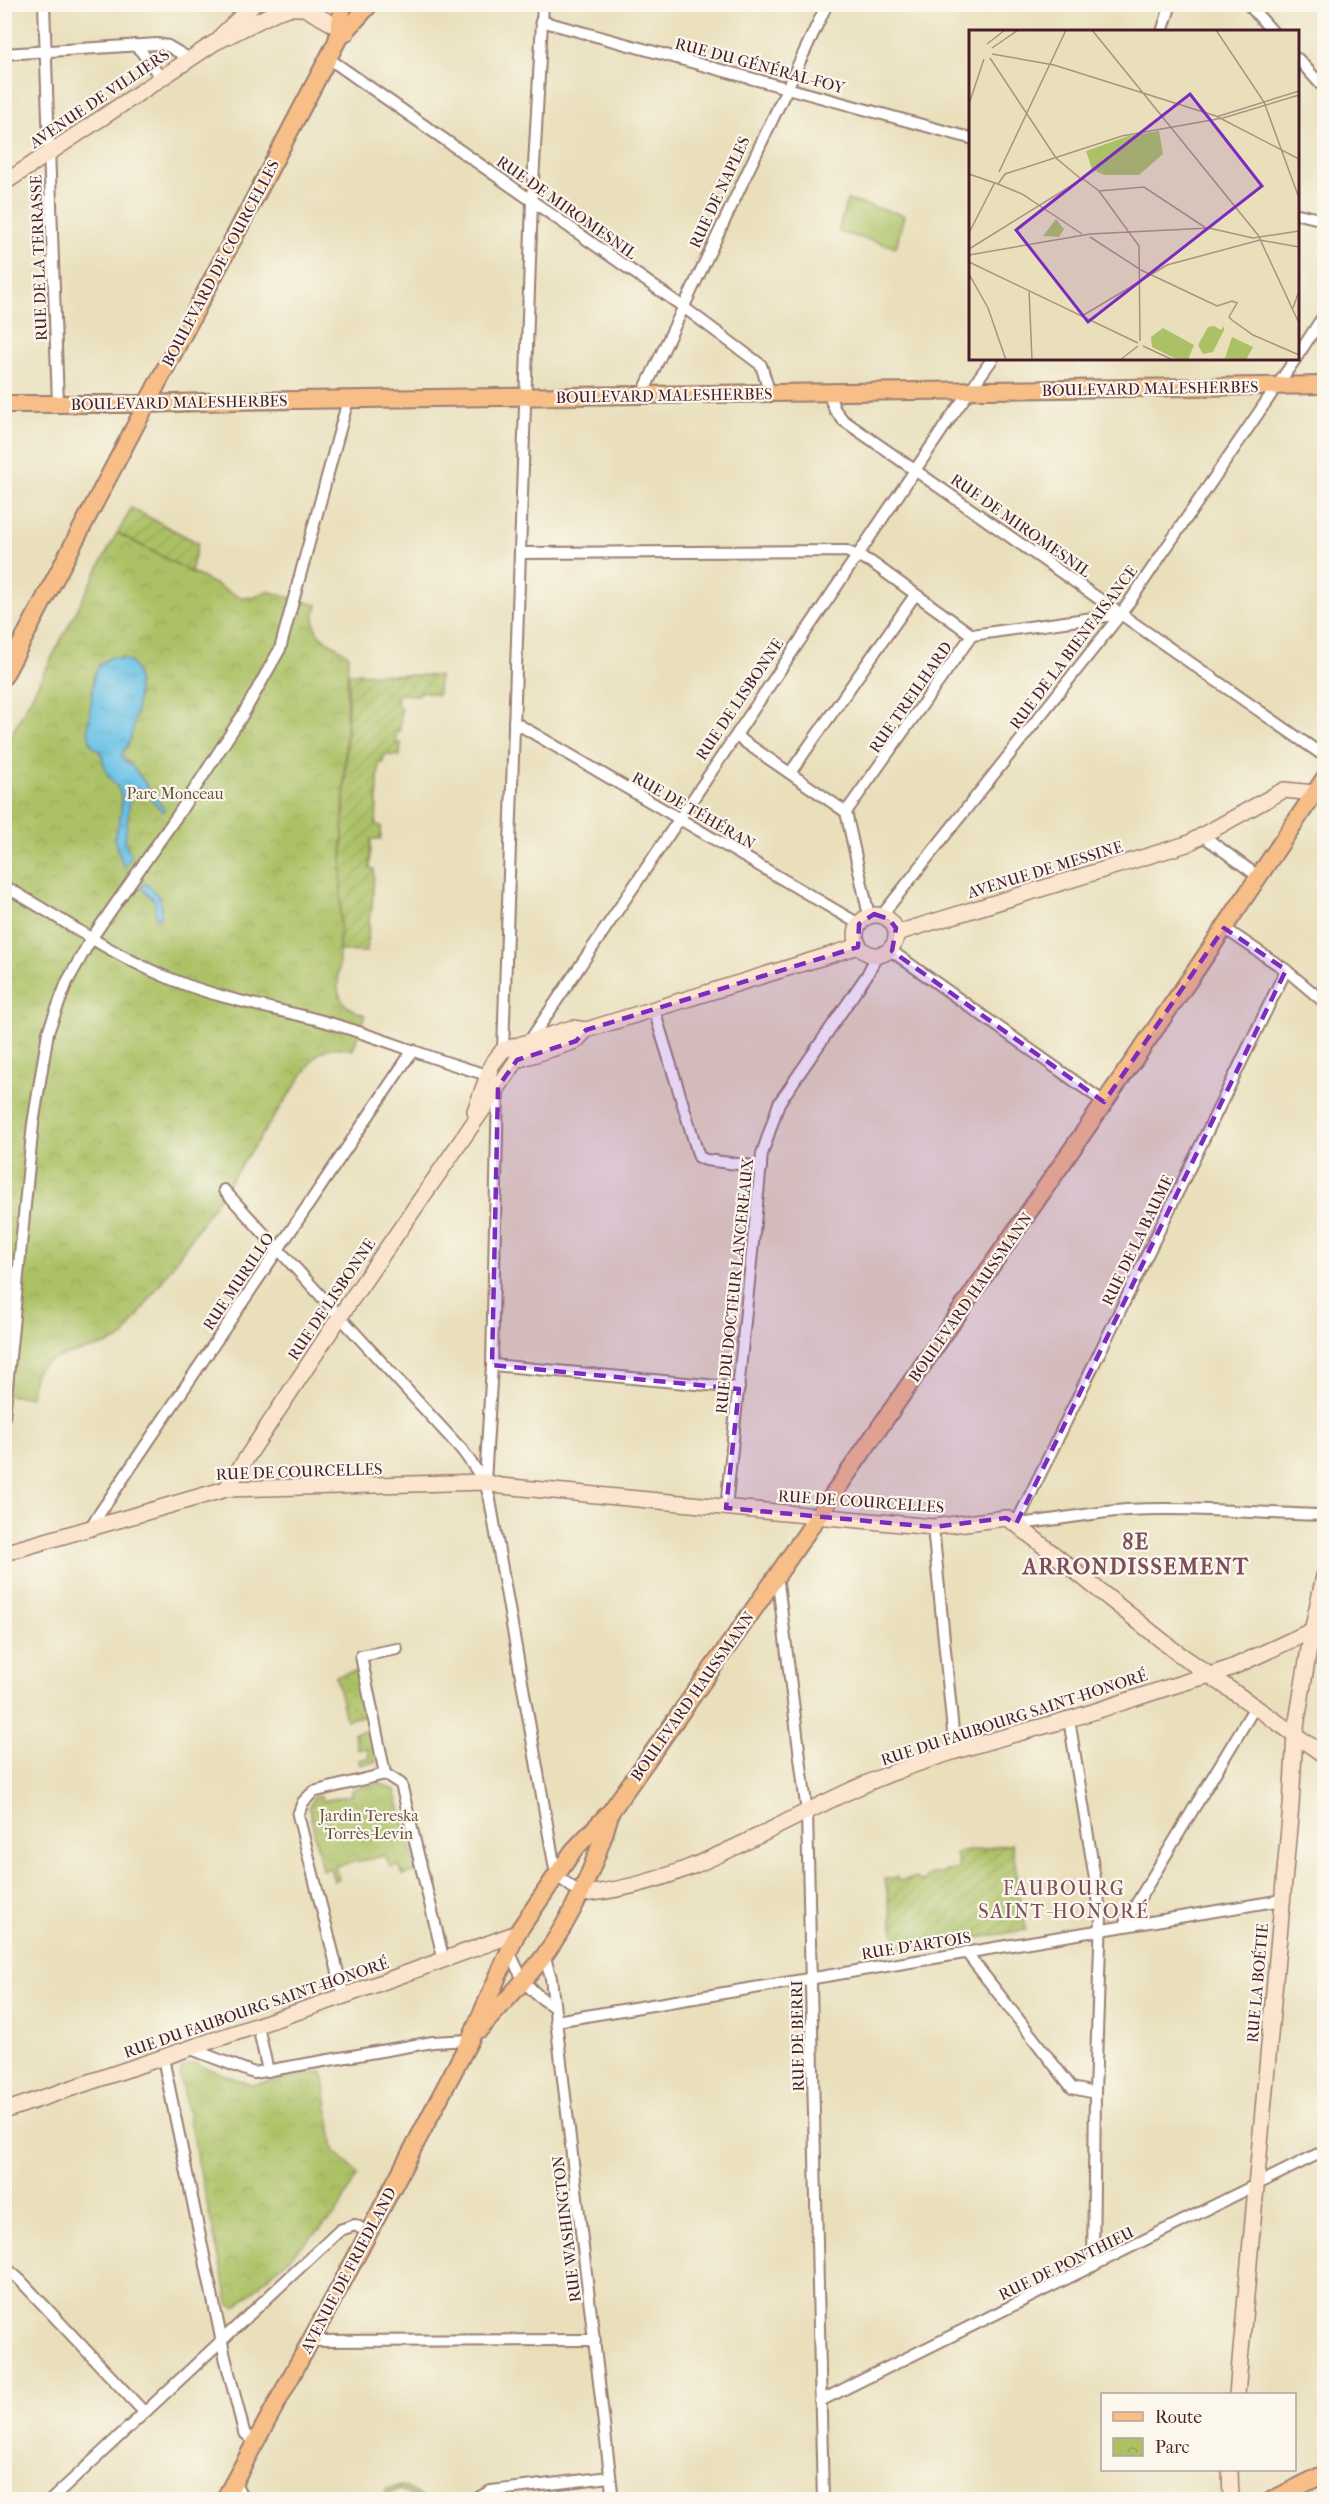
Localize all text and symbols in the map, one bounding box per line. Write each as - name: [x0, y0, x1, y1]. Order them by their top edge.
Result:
- inset map: [969, 30, 1299, 360]
- street label: RUE DU GÉNÉRAL-FOY: [673, 33, 848, 98]
- street label: AVENUE DE VILLIERS: [25, 45, 173, 153]
- street label: RUE DE NAPLES: [685, 133, 754, 251]
- street label: RUE DE MIROMESNIL: [493, 152, 641, 263]
- street label: BOULEVARD DE COURCELLES: [158, 156, 283, 370]
- street label: RUE DE LA TERRASSE: [26, 174, 51, 341]
- street label: BOULEVARD MALESHERBES: [1041, 377, 1259, 400]
- street label: BOULEVARD MALESHERBES: [555, 384, 773, 407]
- street label: BOULEVARD MALESHERBES: [70, 391, 288, 414]
- street label: RUE DE MIROMESNIL: [947, 470, 1095, 581]
- street label: RUE DE LA BIENFAISANCE: [1006, 561, 1141, 733]
- street label: RUE DE LISBONNE: [692, 635, 787, 764]
- street label: RUE TREILHARD: [865, 638, 956, 757]
- street label: RUE DE TÉHÉRAN: [629, 767, 759, 853]
- park label: Parc Monceau: [126, 784, 224, 803]
- street label: AVENUE DE MESSINE: [964, 837, 1125, 902]
- street label: RUE DU DOCTEUR LANCEREAUX: [712, 1157, 757, 1415]
- street label: RUE DE LA BAUME: [1098, 1172, 1177, 1309]
- street label: BOULEVARD HAUSSMANN: [904, 1209, 1036, 1386]
- street label: RUE MURILLO: [199, 1229, 278, 1334]
- street label: RUE DE LISBONNE: [284, 1235, 379, 1364]
- street label: RUE DE COURCELLES: [215, 1459, 383, 1484]
- street label: RUE DE COURCELLES: [777, 1486, 945, 1517]
- district label: 8E ARRONDISSEMENT: [1021, 1529, 1249, 1580]
- street label: BOULEVARD HAUSSMANN: [626, 1608, 758, 1785]
- street label: RUE DU FAUBOURG SAINT-HONORÉ: [878, 1664, 1150, 1770]
- park label: Jardin Tereska Torrès-Levin: [317, 1806, 419, 1843]
- district label: FAUBOURG SAINT-HONORÉ: [978, 1877, 1150, 1923]
- street label: RUE LA BOÉTIE: [1242, 1922, 1272, 2044]
- street label: RUE D'ARTOIS: [860, 1927, 972, 1964]
- street label: RUE DU FAUBOURG SAINT-HONORÉ: [121, 1952, 391, 2062]
- street label: RUE DE BERRI: [787, 1980, 808, 2092]
- street label: RUE WASHINGTON: [548, 2155, 585, 2303]
- street label: AVENUE DE FRIEDLAND: [296, 2184, 400, 2357]
- street label: RUE DE PONTHIEU: [996, 2222, 1137, 2304]
- legend: [1101, 2393, 1296, 2471]
- text: Route: [1155, 2407, 1202, 2428]
- text: Parc: [1155, 2437, 1190, 2458]

